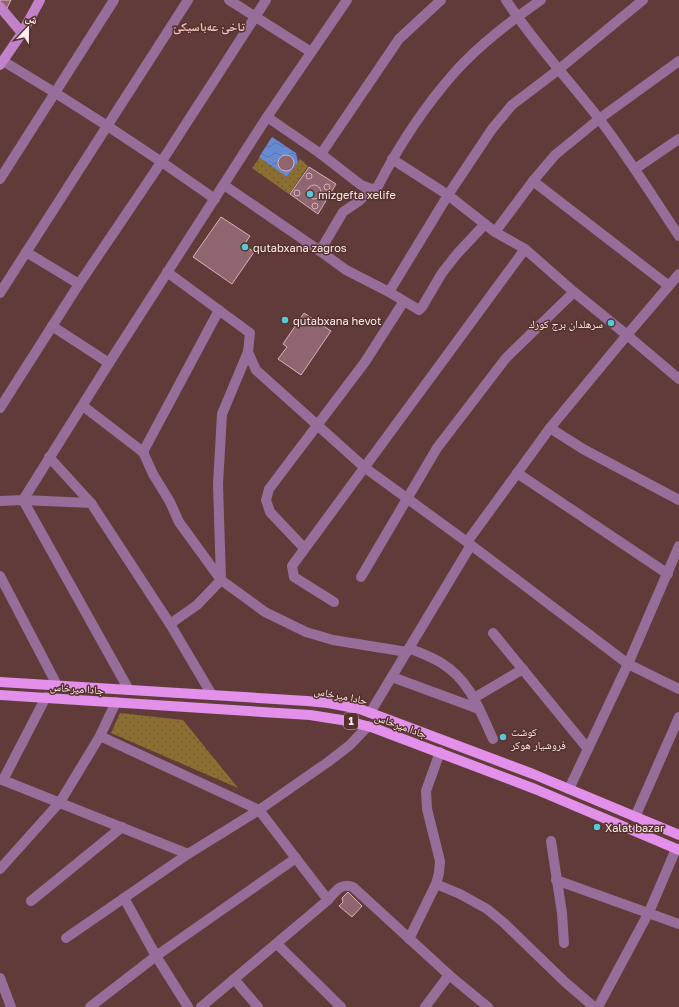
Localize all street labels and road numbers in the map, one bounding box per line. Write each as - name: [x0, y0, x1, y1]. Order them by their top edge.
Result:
- street label: جادا ميرخاس: [50, 680, 104, 697]
- street label: حادا ميرخاس: [313, 683, 369, 708]
- street label: جادا ميرخاس: [373, 710, 429, 741]
- road number: 1: [344, 713, 358, 729]

